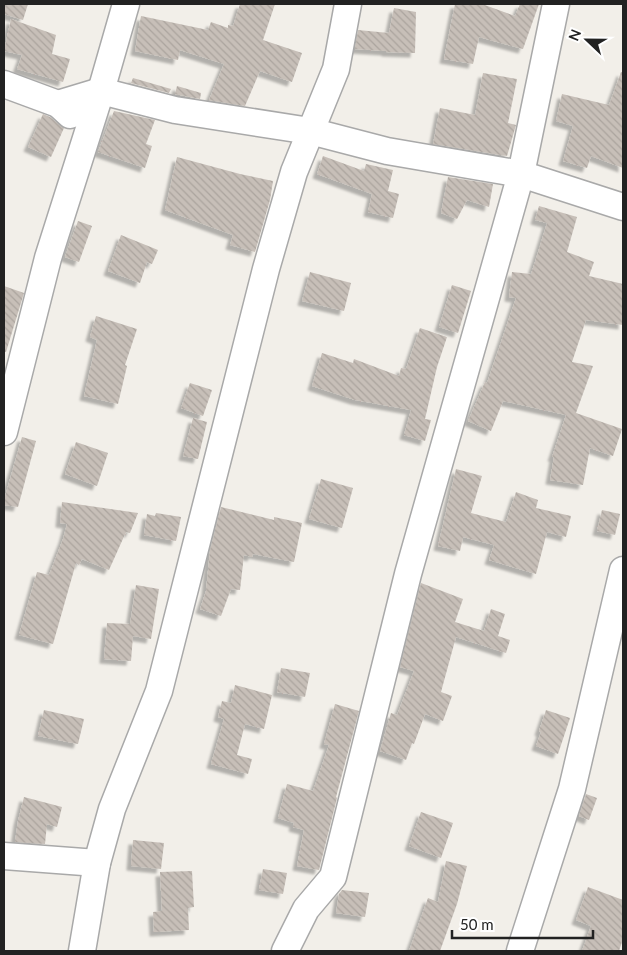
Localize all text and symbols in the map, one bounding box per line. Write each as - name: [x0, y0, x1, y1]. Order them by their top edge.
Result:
- north arrow: [562, 15, 612, 65]
- text: N: [565, 27, 584, 43]
- scale bar: [452, 908, 593, 940]
- text: 50 m: [460, 915, 494, 933]

